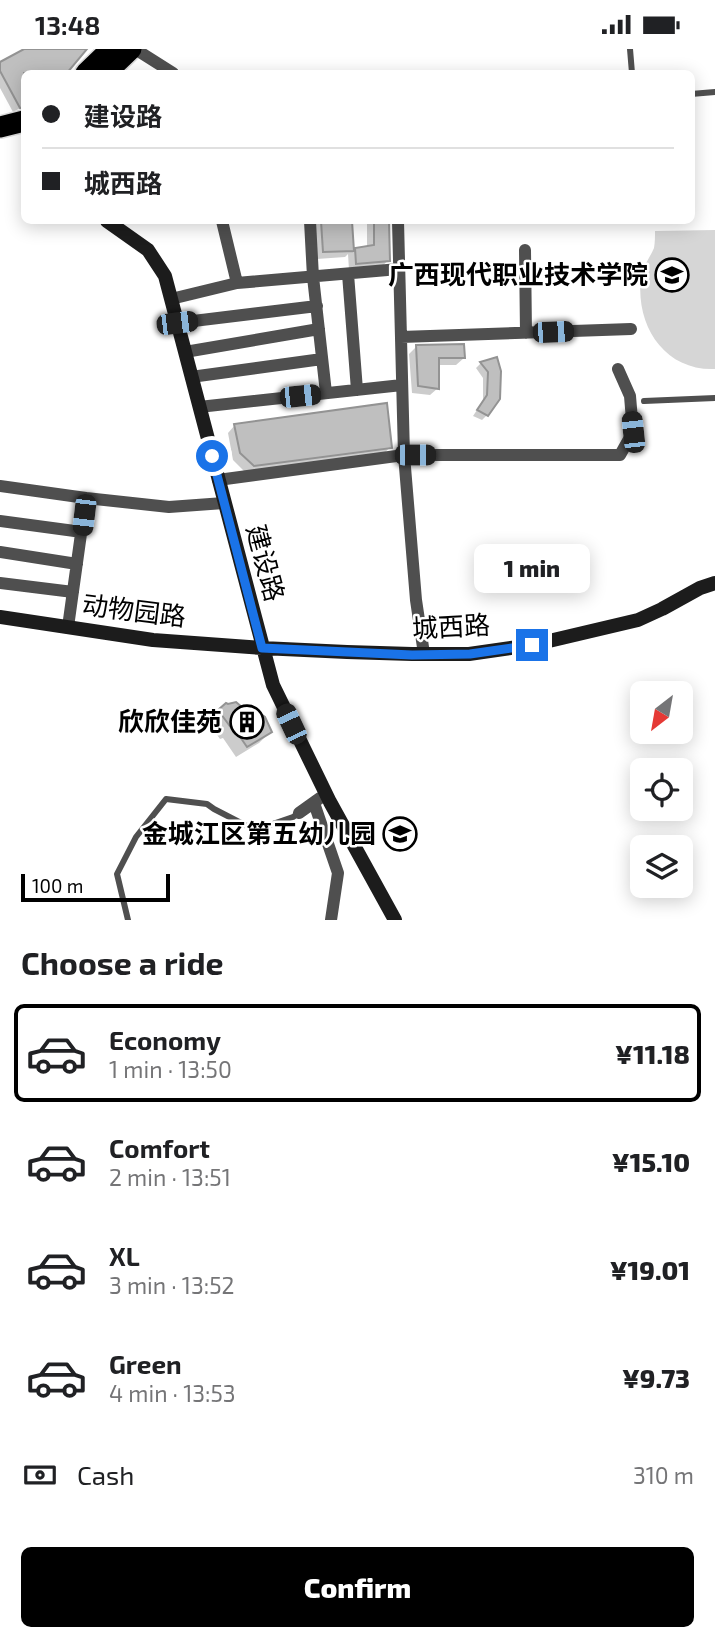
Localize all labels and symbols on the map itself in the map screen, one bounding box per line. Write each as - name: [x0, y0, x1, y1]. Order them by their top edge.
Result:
- school or university icon: 广西现代职业技术学院: [653, 256, 691, 294]
- place label: 广西现代职业技术学院: [388, 258, 648, 289]
- car: [155, 310, 200, 336]
- car: [532, 321, 575, 343]
- car: [279, 383, 322, 409]
- car: [621, 410, 646, 454]
- route start: [196, 440, 228, 472]
- car: [395, 445, 437, 466]
- car: [72, 493, 97, 537]
- street label: 建设路: [241, 521, 292, 604]
- callout: 1 min: [474, 543, 590, 593]
- street label: 动物园路: [81, 588, 188, 631]
- street label: 城西路: [411, 608, 491, 643]
- route end: [516, 629, 548, 661]
- north arrow: [630, 681, 693, 744]
- car: [273, 701, 310, 747]
- building icon: 欣欣佳苑: [228, 703, 266, 741]
- place label: 欣欣佳苑: [118, 705, 222, 736]
- school or university icon: 金城江区第五幼儿园: [381, 815, 419, 853]
- place label: 金城江区第五幼儿园: [142, 817, 376, 848]
- scale bar: [21, 871, 170, 903]

